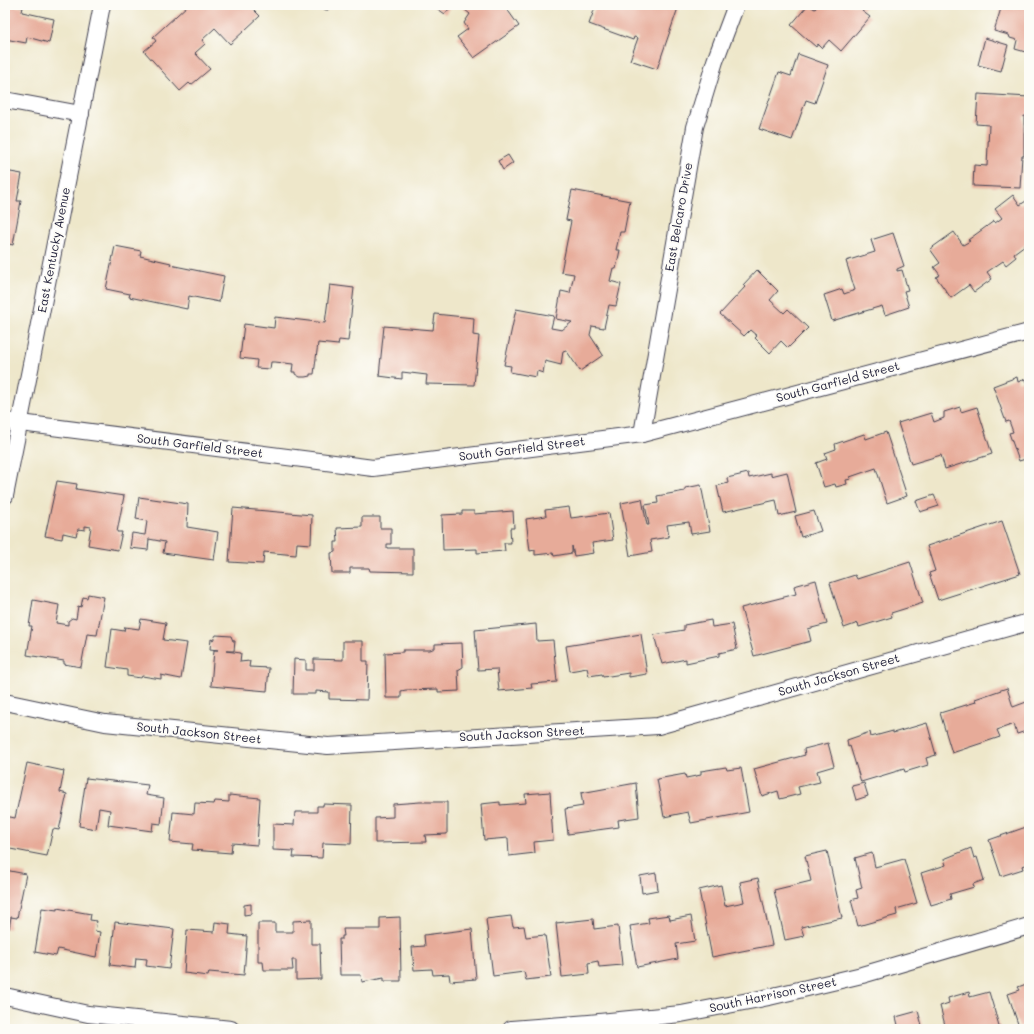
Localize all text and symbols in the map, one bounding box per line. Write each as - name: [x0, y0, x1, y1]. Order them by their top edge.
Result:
- street label: East Belcaro Drive: [661, 161, 695, 273]
- street label: East Kentucky Avenue: [33, 186, 73, 314]
- street label: South Garfield Street: [774, 357, 901, 405]
- street label: South Garfield Street: [136, 429, 264, 461]
- street label: South Garfield Street: [458, 432, 586, 464]
- street label: South Jackson Street: [776, 649, 901, 699]
- street label: South Jackson Street: [136, 717, 262, 747]
- street label: South Jackson Street: [459, 722, 585, 744]
- street label: South Harrison Street: [708, 973, 838, 1015]

